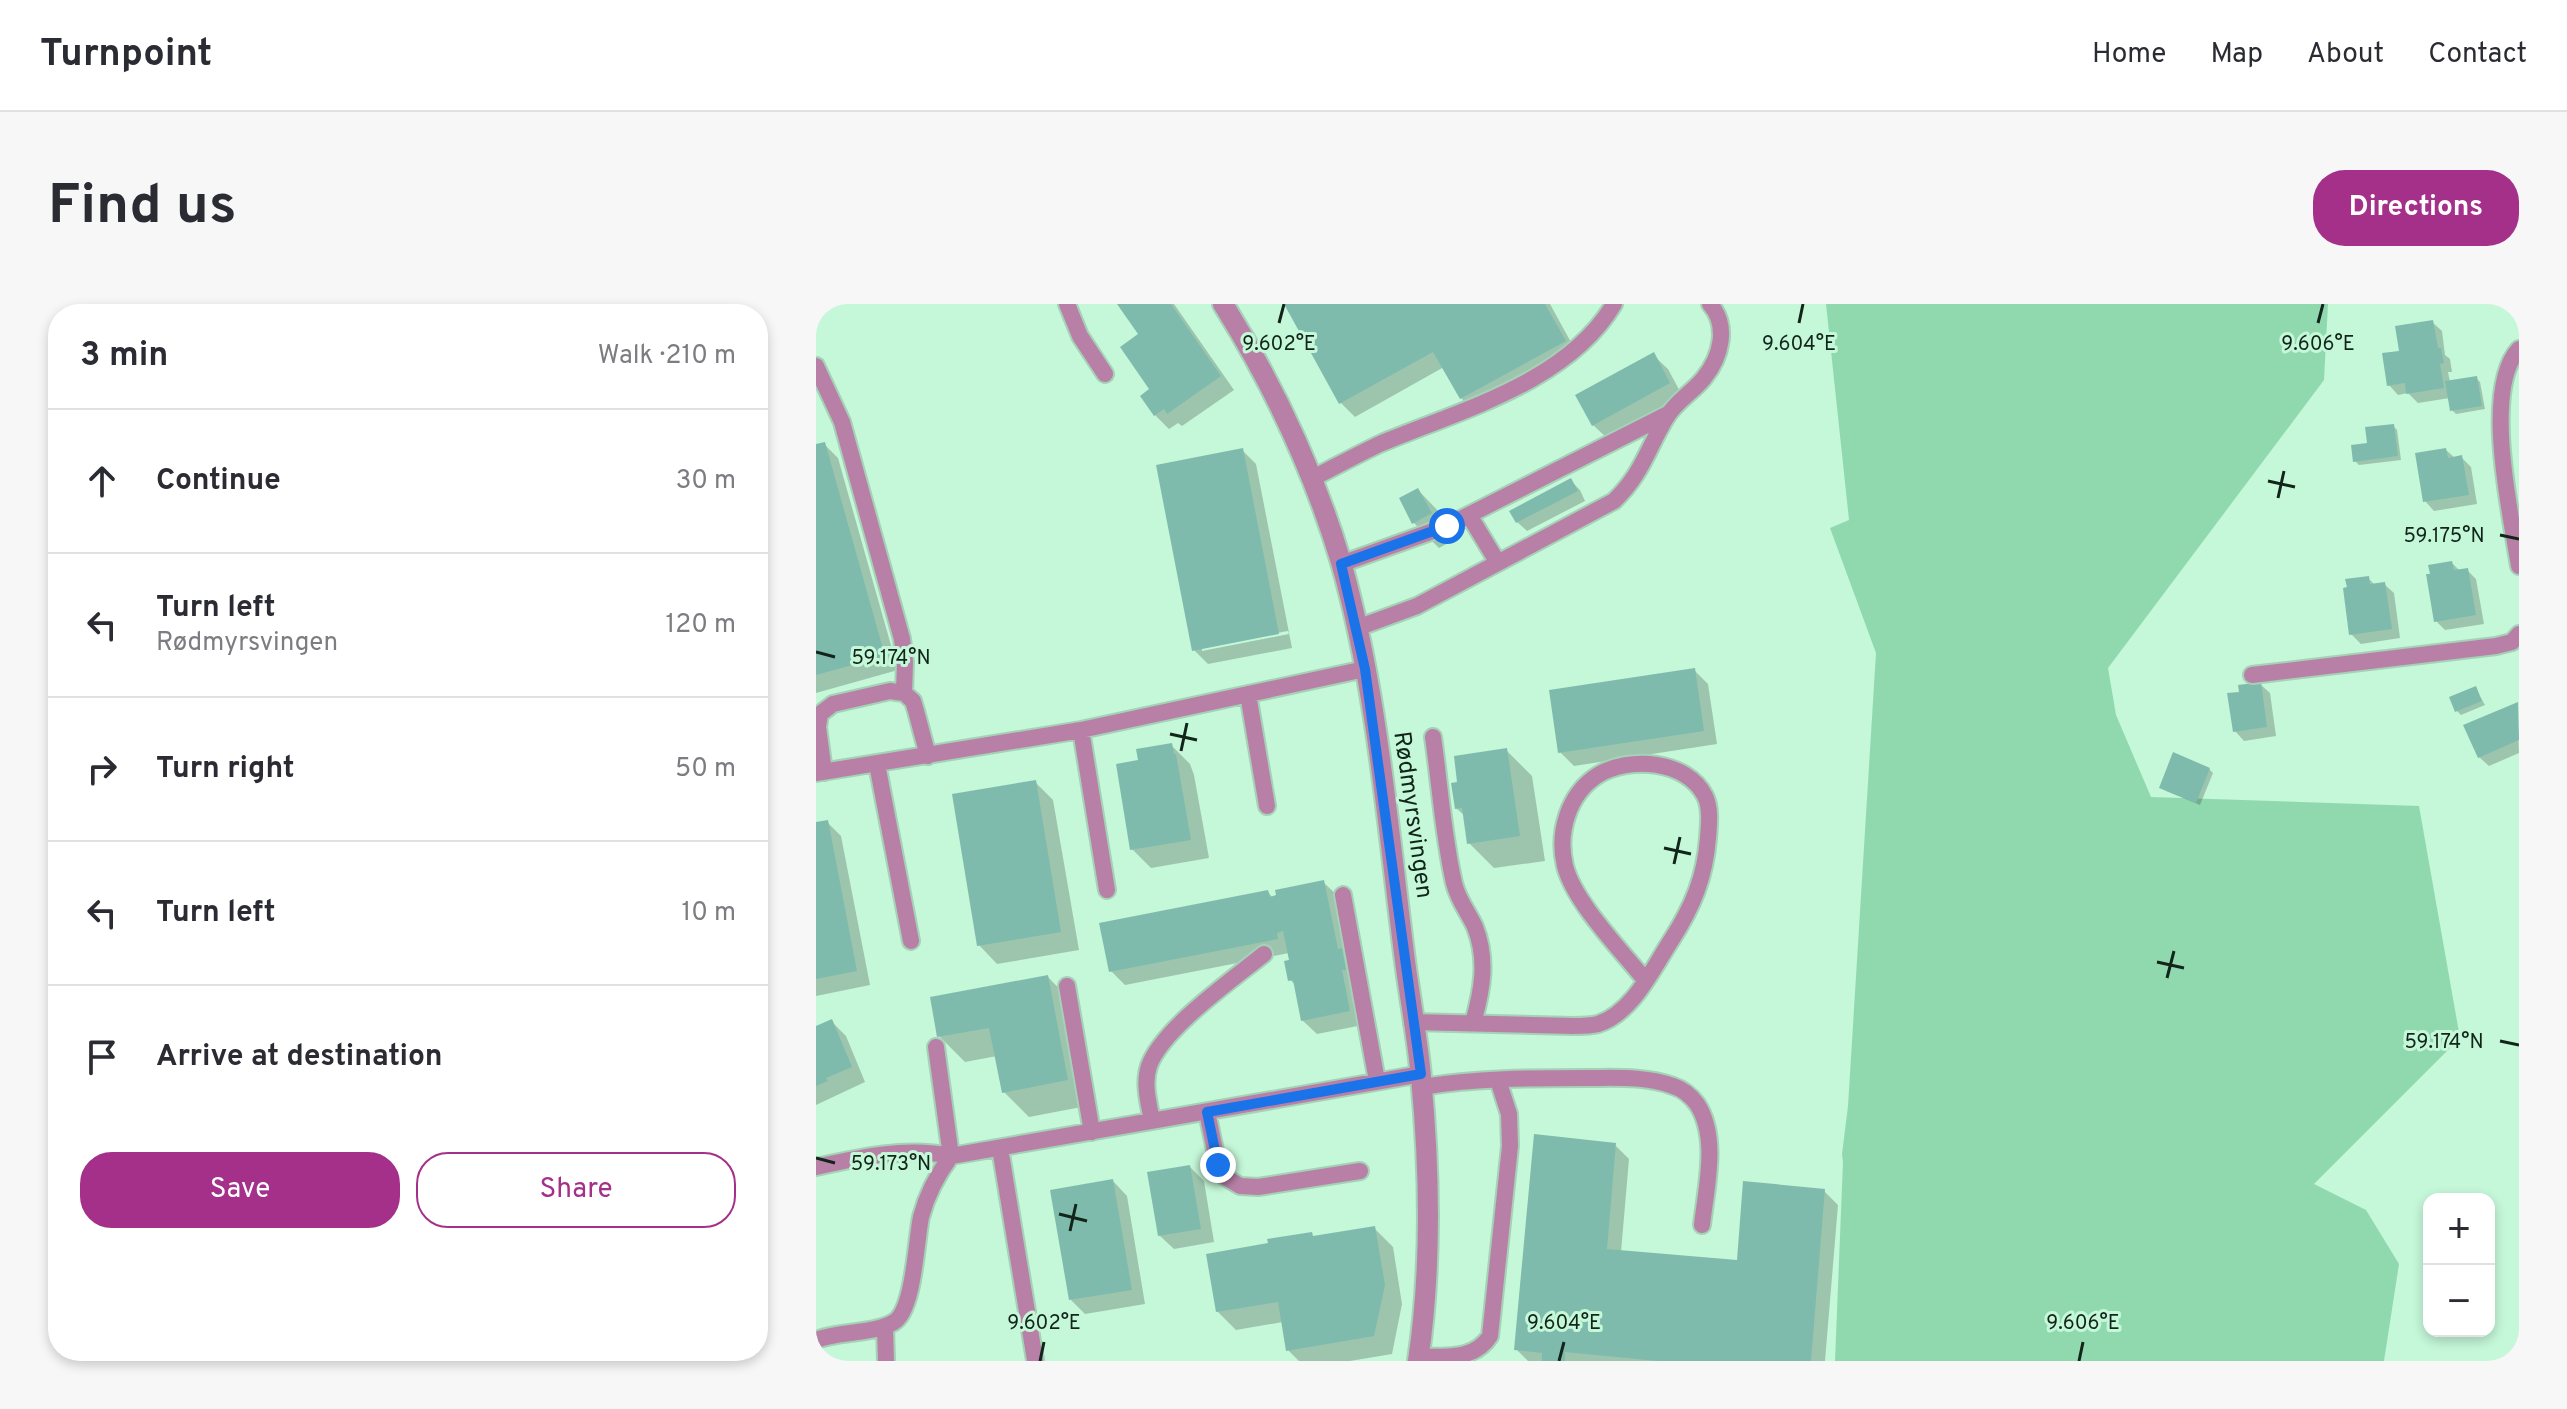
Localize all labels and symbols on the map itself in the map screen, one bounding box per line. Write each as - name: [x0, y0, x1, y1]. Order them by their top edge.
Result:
- text: 9.602°E: [1242, 332, 1316, 358]
- text: 9.604°E: [1762, 332, 1836, 358]
- text: 9.606°E: [2281, 332, 2355, 358]
- route start: [1429, 508, 1465, 544]
- text: 59.175°N: [2403, 524, 2485, 550]
- text: 59.174°N: [851, 646, 931, 672]
- street label: Rødmyrsvingen: [1385, 730, 1439, 900]
- text: 59.174°N: [2404, 1030, 2484, 1056]
- route end: [1200, 1147, 1236, 1183]
- text: 59.173°N: [851, 1152, 931, 1178]
- text: 9.602°E: [1007, 1311, 1081, 1337]
- text: 9.604°E: [1527, 1311, 1601, 1337]
- text: 9.606°E: [2046, 1311, 2120, 1337]

